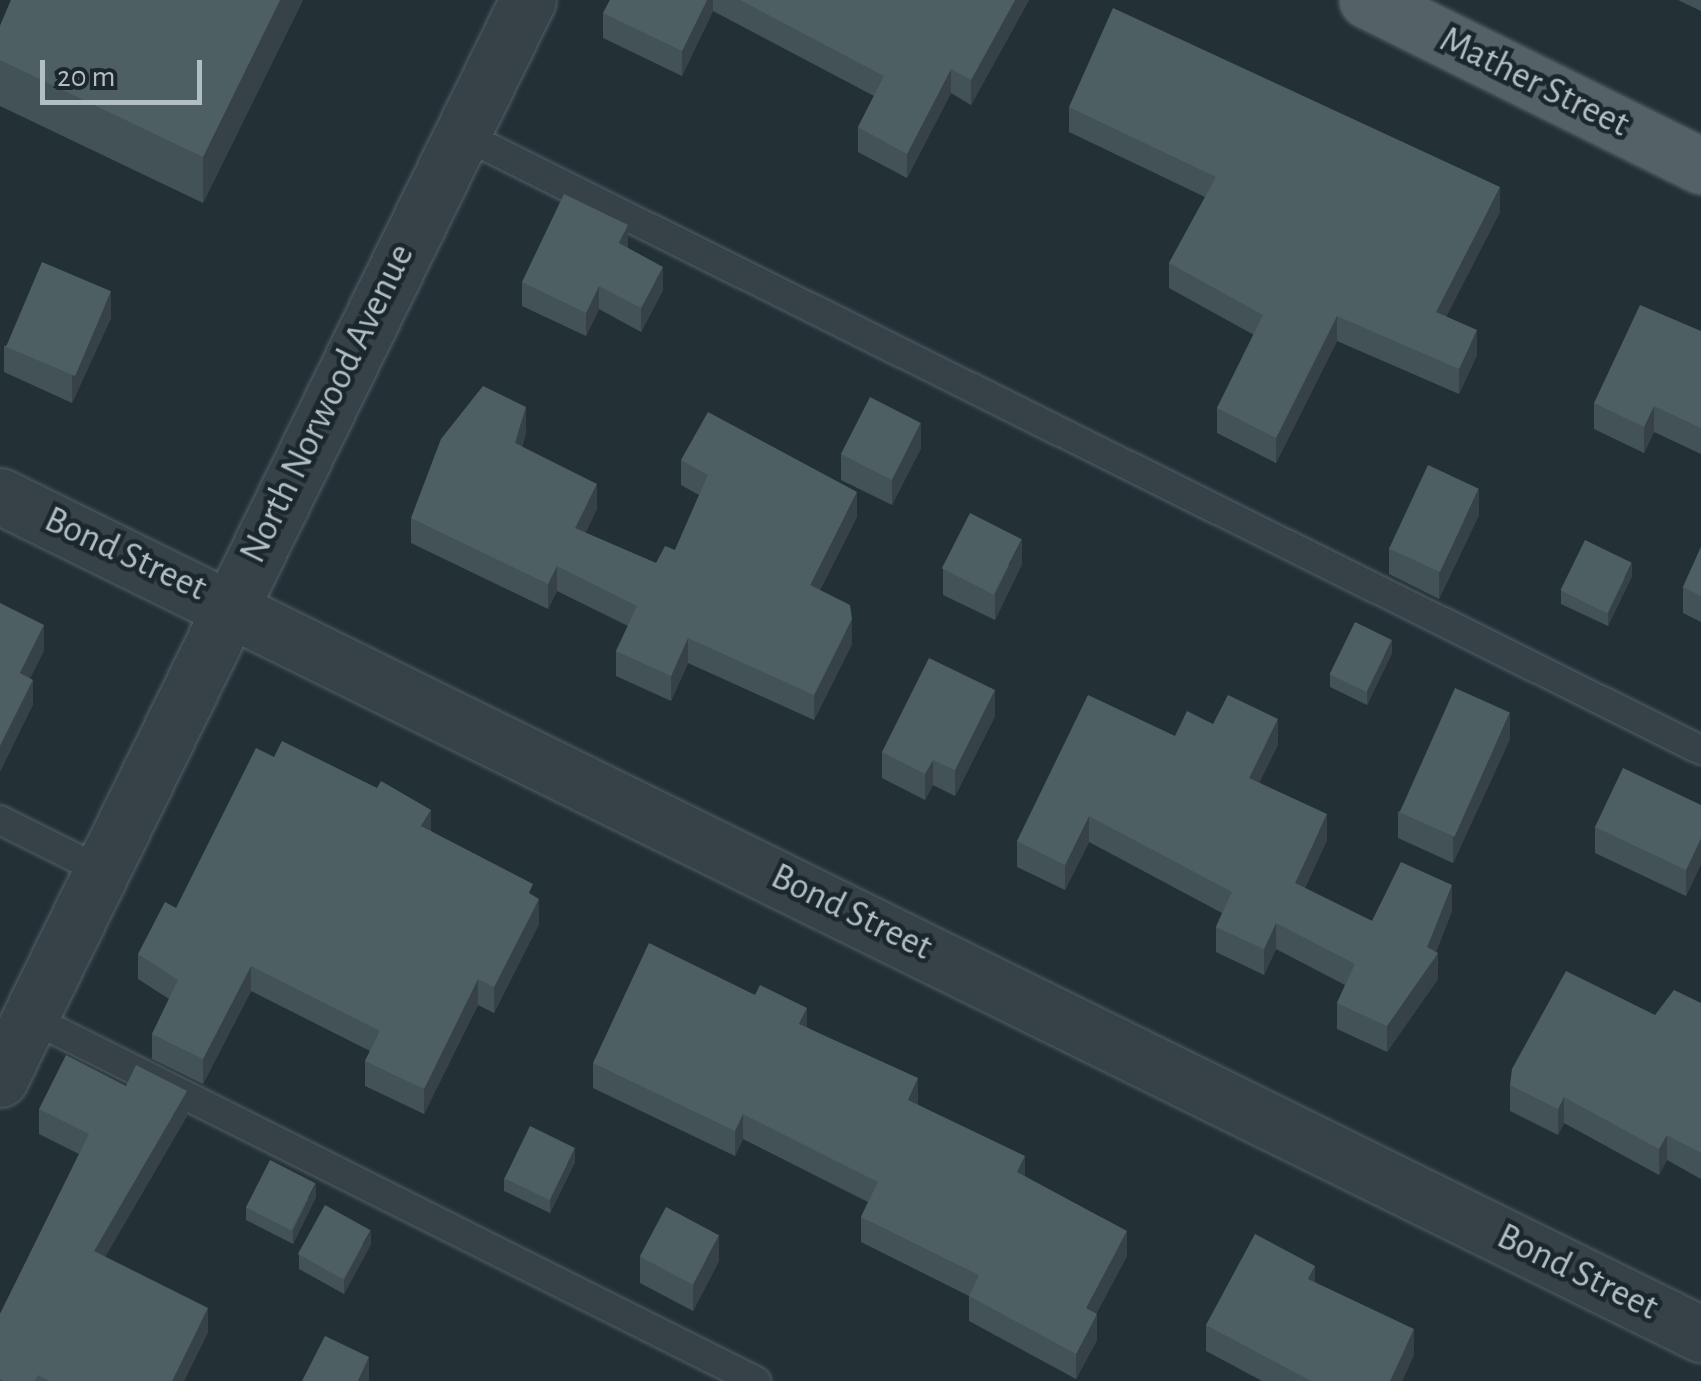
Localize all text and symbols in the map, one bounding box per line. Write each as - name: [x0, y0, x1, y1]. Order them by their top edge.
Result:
- street label: Mather Street: [1432, 18, 1636, 148]
- scale bar: [45, 40, 208, 102]
- text: 20 m: [57, 62, 115, 92]
- street label: North Norwood Avenue: [231, 237, 425, 571]
- street label: Bond Street: [37, 498, 213, 612]
- street label: Bond Street: [763, 855, 939, 971]
- street label: Bond Street: [1489, 1215, 1665, 1331]

